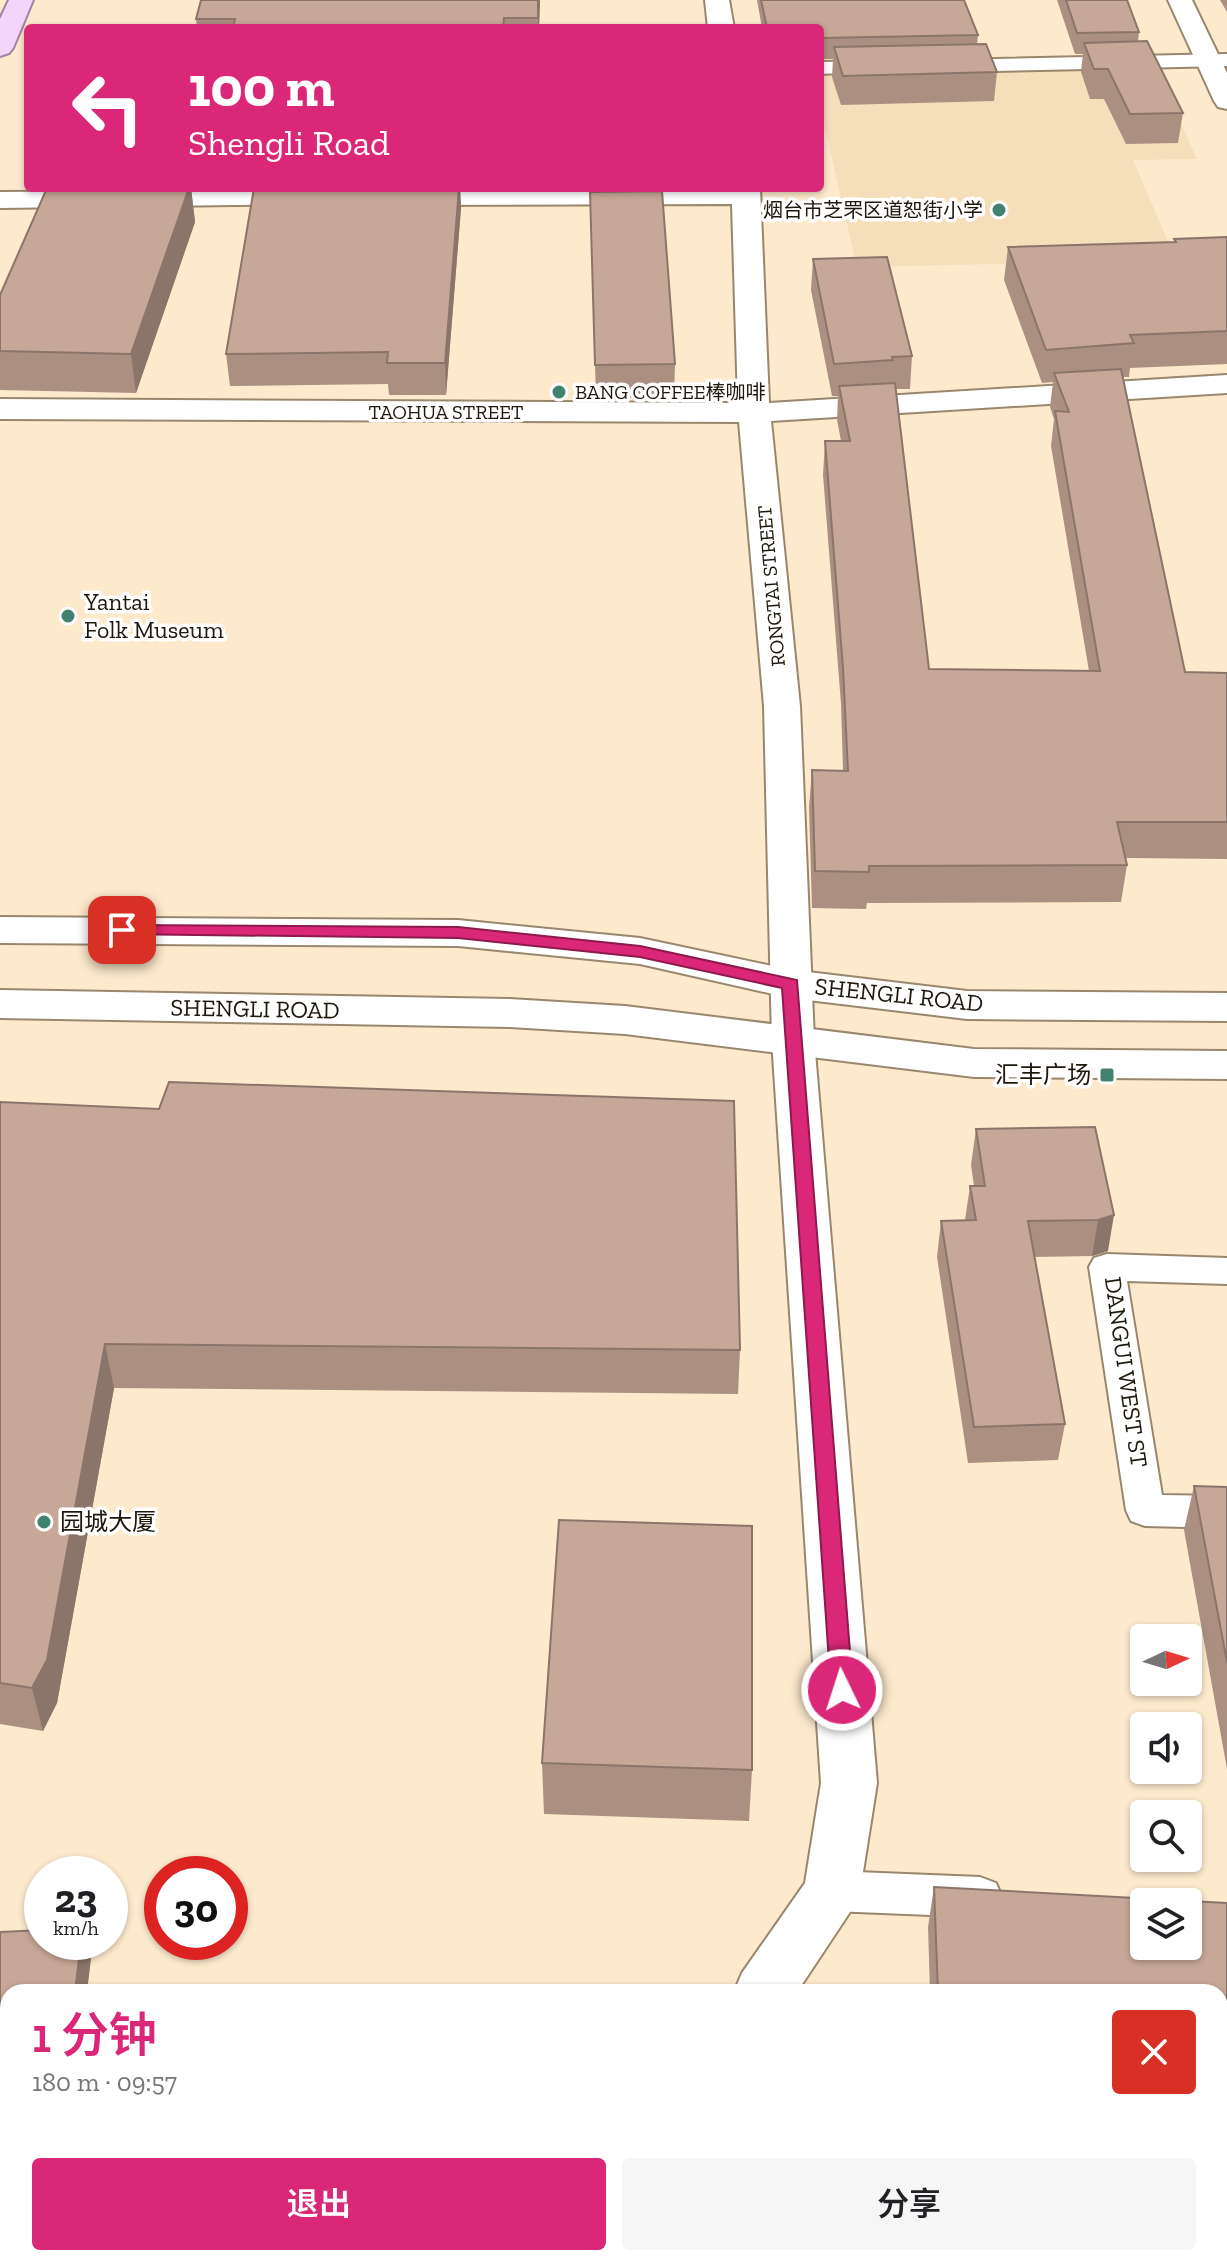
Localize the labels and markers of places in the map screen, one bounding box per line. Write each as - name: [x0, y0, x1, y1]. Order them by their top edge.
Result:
- place label: 烟台市芝罘区道恕街小学: [763, 198, 983, 222]
- marker: 烟台市芝罘区道恕街小学: [990, 201, 1008, 219]
- place label: BANG COFFEE棒咖啡: [575, 380, 766, 404]
- marker: BANG COFFEE棒咖啡: [550, 383, 568, 401]
- place label: Yantai Folk Museum: [83, 587, 224, 644]
- marker: Yantai Folk Museum: [59, 607, 77, 625]
- pin: [88, 896, 156, 964]
- place label: 汇丰广场: [995, 1060, 1091, 1089]
- marker: 汇丰广场: [1098, 1066, 1116, 1084]
- place label: 园城大厦: [60, 1507, 156, 1536]
- marker: 园城大厦: [35, 1513, 53, 1531]

